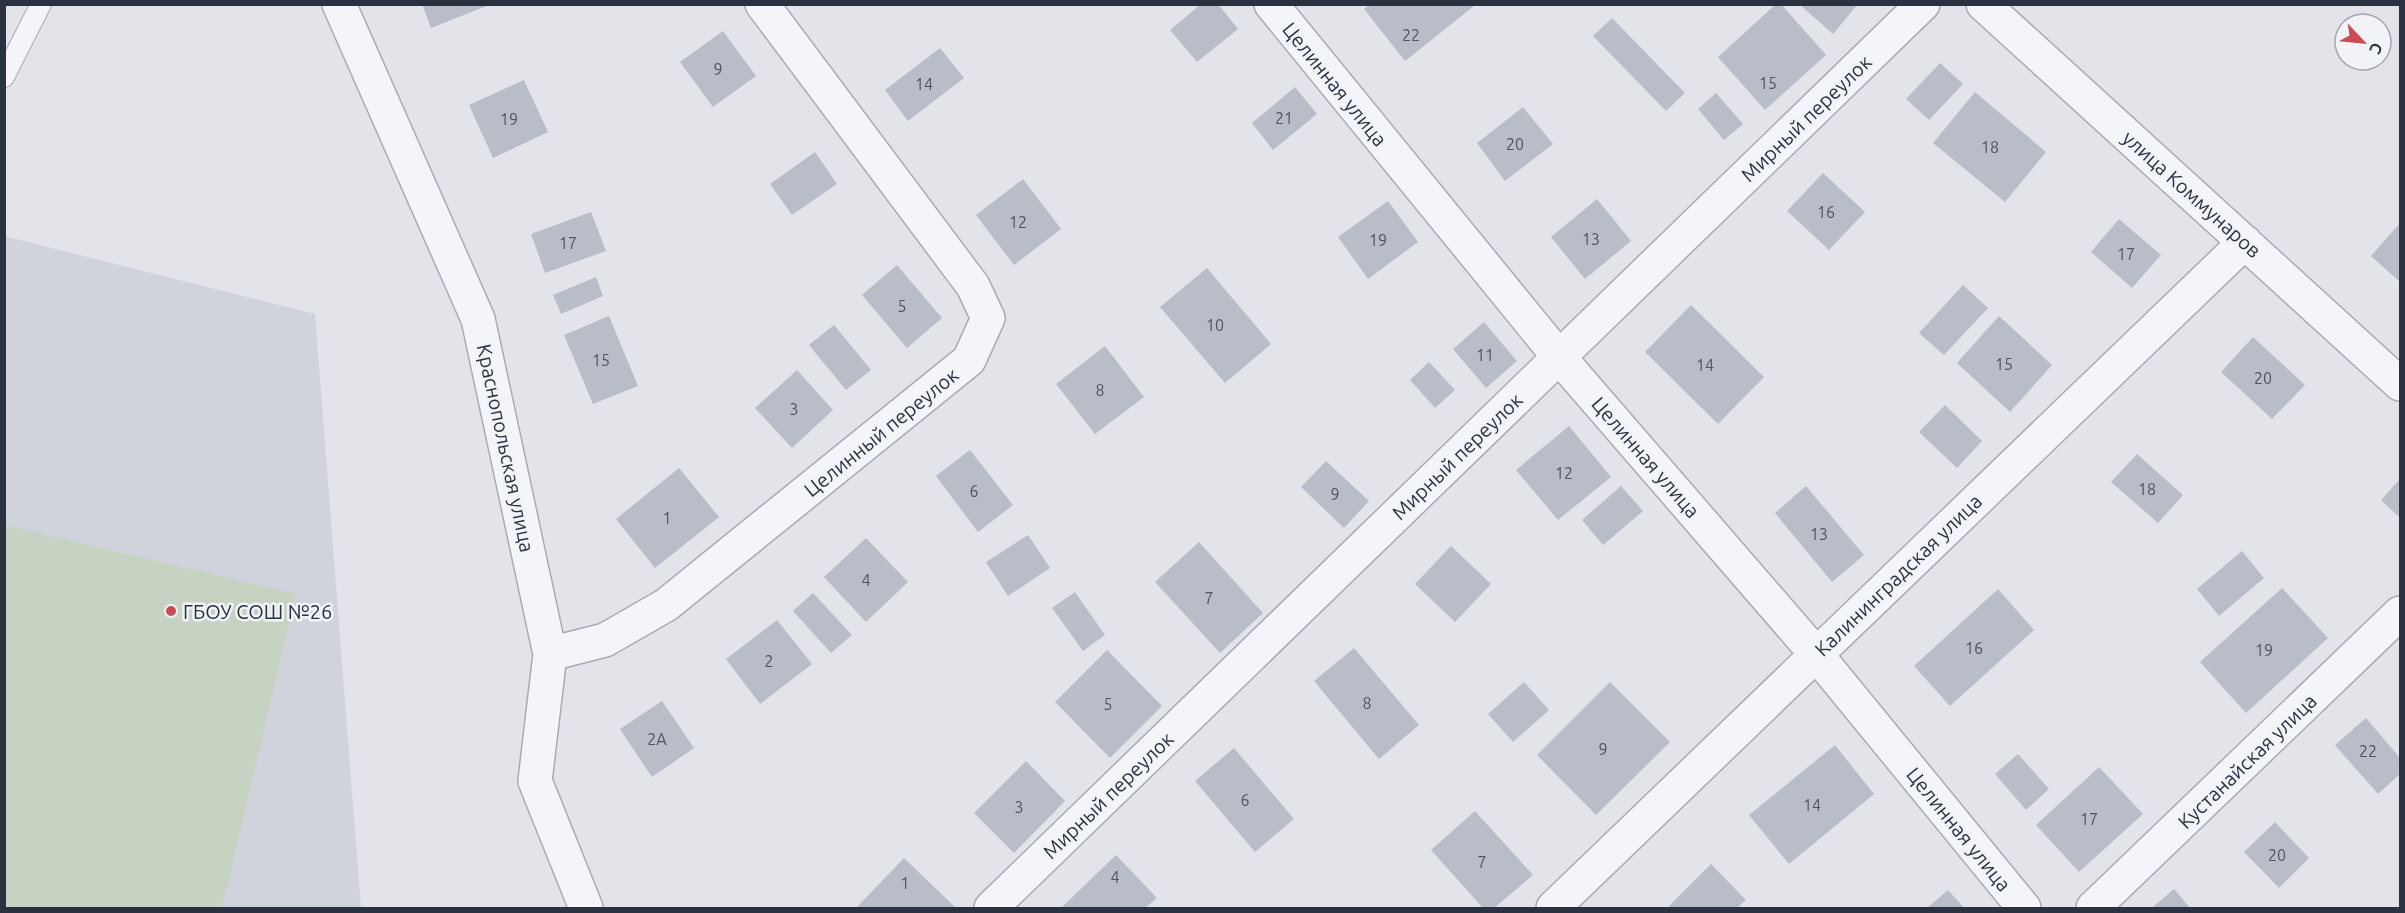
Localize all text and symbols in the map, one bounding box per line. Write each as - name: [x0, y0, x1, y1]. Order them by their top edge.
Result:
- north arrow: [2333, 12, 2393, 72]
- street label: Целинная улица: [1278, 18, 1392, 150]
- house number: 22: [1402, 26, 1420, 44]
- text: С: [2366, 40, 2387, 57]
- street label: Мирный переулок: [1736, 50, 1876, 186]
- house number: 9: [713, 60, 723, 78]
- house number: 15: [1759, 74, 1777, 92]
- house number: 14: [915, 75, 933, 93]
- house number: 21: [1275, 109, 1293, 127]
- house number: 19: [500, 110, 518, 128]
- street label: улица Коммунаров: [2118, 126, 2266, 262]
- house number: 20: [1506, 135, 1524, 153]
- house number: 18: [1981, 138, 1999, 156]
- house number: 16: [1817, 203, 1835, 221]
- house number: 12: [1009, 213, 1027, 231]
- house number: 13: [1582, 230, 1600, 248]
- house number: 19: [1369, 231, 1387, 249]
- house number: 17: [559, 234, 577, 252]
- house number: 17: [2117, 245, 2135, 263]
- house number: 5: [897, 297, 907, 315]
- house number: 10: [1206, 316, 1224, 334]
- street label: Краснопольская улица: [473, 342, 539, 554]
- house number: 11: [1476, 346, 1494, 364]
- house number: 15: [592, 351, 610, 369]
- house number: 15: [1995, 355, 2013, 373]
- house number: 14: [1696, 356, 1714, 374]
- street label: Целинный переулок: [799, 363, 963, 501]
- house number: 20: [2254, 369, 2272, 387]
- house number: 8: [1095, 381, 1105, 399]
- street label: Мирный переулок: [1387, 388, 1527, 524]
- street label: Целинная улица: [1587, 392, 1705, 522]
- house number: 3: [789, 400, 799, 418]
- house number: 12: [1555, 464, 1573, 482]
- house number: 18: [2138, 480, 2156, 498]
- house number: 6: [969, 482, 979, 500]
- house number: 9: [1330, 485, 1340, 503]
- street label: Калининградская улица: [1810, 489, 1986, 661]
- house number: 1: [662, 509, 672, 527]
- house number: 13: [1810, 525, 1828, 543]
- house number: 4: [861, 571, 871, 589]
- house number: 7: [1204, 589, 1214, 607]
- place label: ГБОУ СОШ №26: [183, 600, 332, 623]
- marker: ГБОУ СОШ №26: [164, 604, 178, 618]
- house number: 16: [1965, 639, 1983, 657]
- house number: 19: [2255, 641, 2273, 659]
- house number: 2: [764, 652, 774, 670]
- street label: Кустанайская улица: [2173, 689, 2321, 833]
- house number: 8: [1362, 694, 1372, 712]
- house number: 5: [1103, 695, 1113, 713]
- street label: Мирный переулок: [1038, 727, 1178, 863]
- house number: 2А: [647, 730, 667, 748]
- house number: 9: [1598, 740, 1608, 758]
- house number: 22: [2359, 742, 2377, 760]
- street label: Целинная улица: [1902, 763, 2016, 895]
- house number: 6: [1240, 791, 1250, 809]
- house number: 14: [1803, 796, 1821, 814]
- house number: 3: [1014, 798, 1024, 816]
- house number: 17: [2080, 810, 2098, 828]
- house number: 20: [2268, 846, 2286, 864]
- house number: 7: [1477, 853, 1487, 871]
- house number: 4: [1110, 868, 1120, 886]
- house number: 1: [900, 874, 910, 892]

